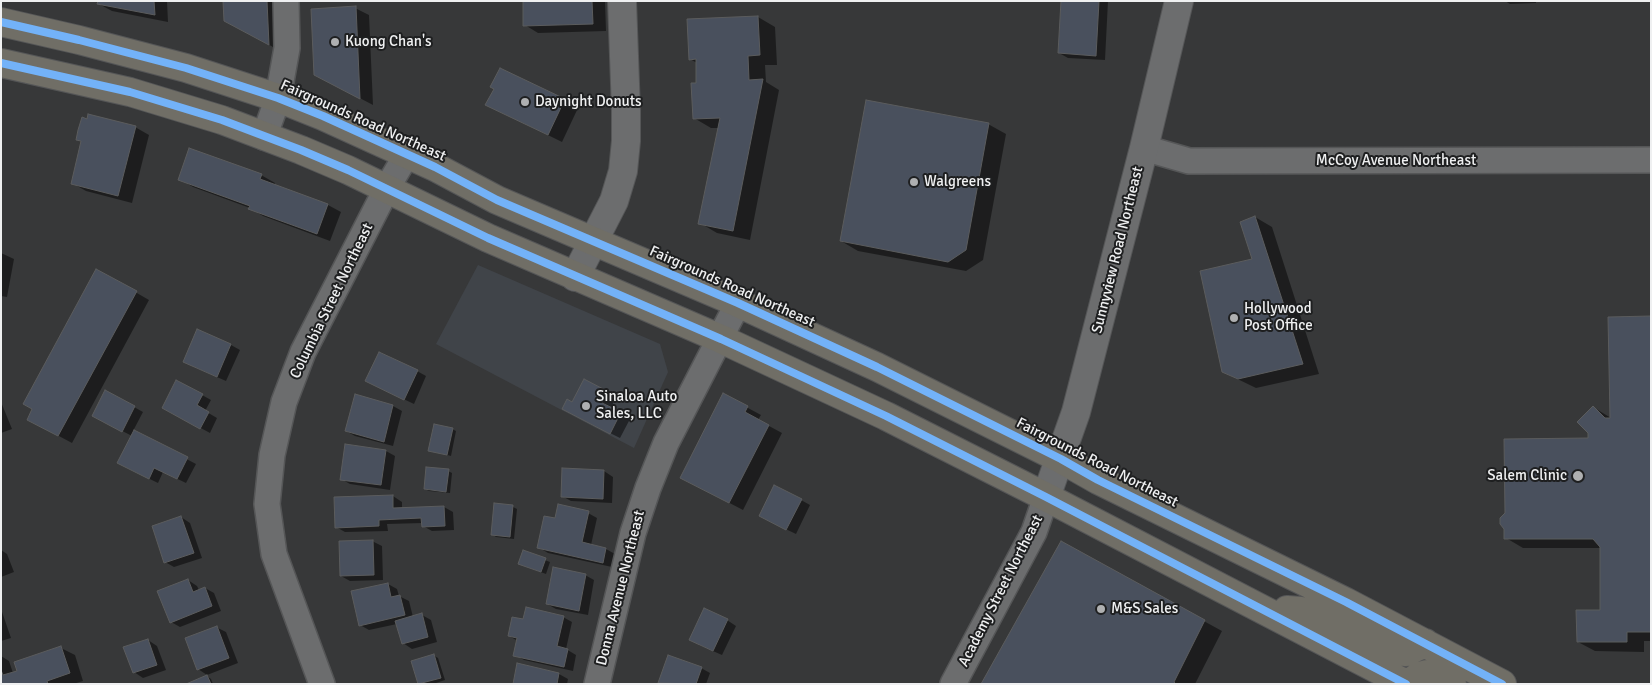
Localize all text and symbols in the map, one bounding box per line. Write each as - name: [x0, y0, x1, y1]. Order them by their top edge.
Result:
- place label: Kuong Chan's: [345, 33, 432, 51]
- marker: Kuong Chan's: [329, 36, 341, 48]
- street label: Fairgrounds Road Northeast: [278, 76, 448, 166]
- place label: Daynight Donuts: [535, 93, 642, 111]
- marker: Daynight Donuts: [519, 96, 531, 108]
- street label: McCoy Avenue Northeast: [1316, 152, 1476, 170]
- street label: Sunnyview Road Northeast: [1089, 165, 1147, 335]
- place label: Walgreens: [924, 173, 991, 191]
- marker: Walgreens: [908, 176, 920, 188]
- street label: Columbia Street Northeast: [287, 220, 377, 382]
- street label: Fairgrounds Road Northeast: [647, 242, 817, 332]
- place label: Hollywood Post Office: [1244, 300, 1313, 335]
- marker: Hollywood Post Office: [1228, 312, 1240, 324]
- place label: Sinaloa Auto Sales, LLC: [596, 388, 677, 423]
- marker: Sinaloa Auto Sales, LLC: [580, 400, 592, 412]
- street label: Fairgrounds Road Northeast: [1013, 414, 1181, 512]
- place label: Salem Clinic: [1487, 467, 1567, 485]
- marker: Salem Clinic: [1571, 469, 1585, 483]
- street label: Donna Avenue Northeast: [593, 509, 649, 667]
- street label: Academy Street Northeast: [955, 512, 1047, 670]
- place label: M&S Sales: [1111, 600, 1178, 618]
- marker: M&S Sales: [1095, 603, 1107, 615]

